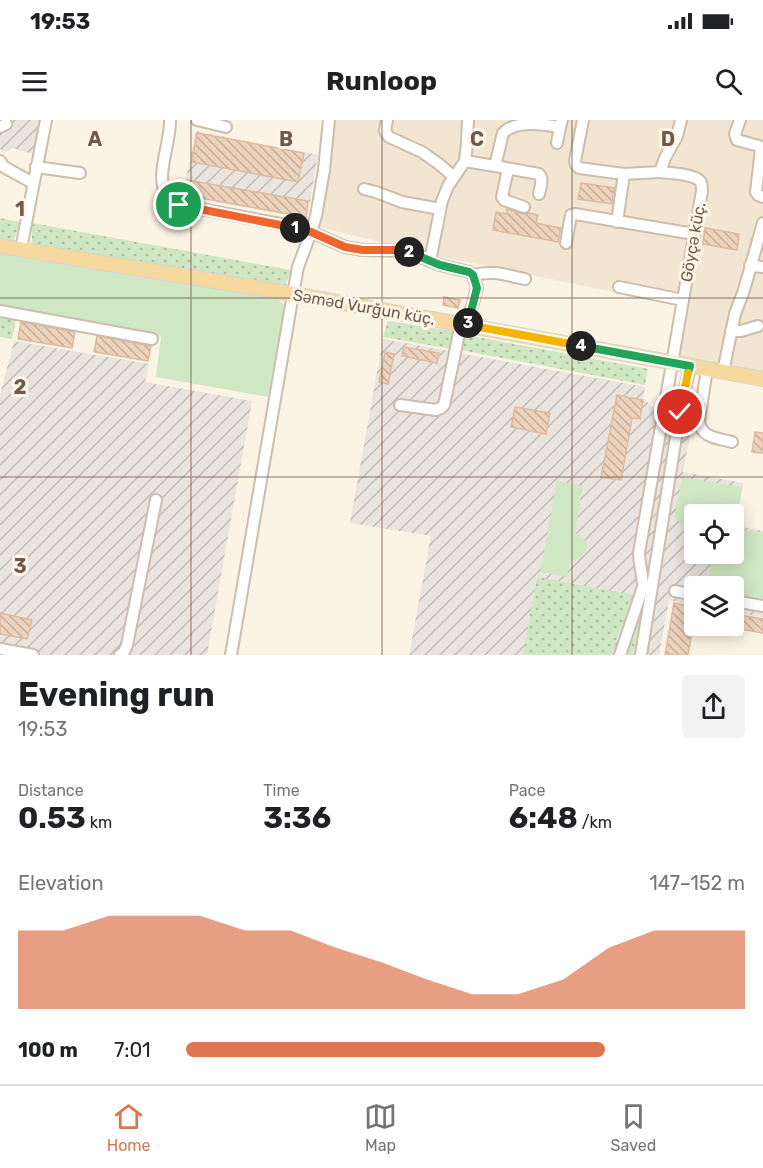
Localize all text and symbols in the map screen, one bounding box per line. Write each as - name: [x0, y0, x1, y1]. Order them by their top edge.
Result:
- text: 19:53: [30, 8, 90, 35]
- icon: menu: [18, 65, 51, 98]
- text: Runloop: [326, 65, 437, 97]
- icon: search: [712, 65, 745, 98]
- text: A: [88, 127, 103, 151]
- text: B: [279, 127, 293, 151]
- text: C: [470, 127, 484, 151]
- text: D: [661, 127, 675, 151]
- pin: [153, 179, 204, 230]
- icon: arrive: [162, 188, 195, 221]
- text: 1: [15, 197, 25, 221]
- street label: Göyçə küç.: [677, 201, 709, 283]
- pin: 1: [280, 213, 310, 243]
- text: 1: [291, 218, 299, 237]
- pin: 2: [394, 237, 424, 267]
- text: 2: [404, 242, 414, 261]
- street label: Səməd Vurğun küç.: [291, 285, 437, 329]
- pin: 3: [453, 308, 483, 338]
- text: 3: [463, 313, 473, 332]
- pin: 4: [566, 331, 596, 361]
- text: 4: [576, 336, 586, 355]
- text: 2: [14, 375, 27, 399]
- pin: [654, 386, 705, 437]
- icon: check: [663, 395, 696, 428]
- map controls: [684, 504, 744, 636]
- button: locate: [684, 504, 744, 564]
- text: 3: [13, 554, 27, 578]
- button: layers: [684, 576, 744, 636]
- text: Evening run: [18, 675, 215, 714]
- button: share: [682, 675, 745, 738]
- text: 19:53: [18, 717, 67, 741]
- text: Distance: [18, 781, 84, 800]
- text: Time: [263, 781, 300, 800]
- text: Pace: [509, 781, 545, 800]
- text: 0.53: [18, 800, 86, 836]
- text: 3:36: [263, 800, 331, 836]
- text: 6:48: [509, 800, 578, 836]
- text: km: [86, 813, 112, 832]
- text: /km: [578, 813, 612, 832]
- text: Elevation: [18, 871, 104, 895]
- text: 147–152 m: [649, 871, 745, 895]
- text: 100 m: [18, 1038, 78, 1062]
- text: 7:01: [114, 1038, 151, 1062]
- tab: Home: [107, 1100, 151, 1155]
- tab: Map: [364, 1100, 397, 1155]
- tab: Saved: [611, 1100, 656, 1155]

